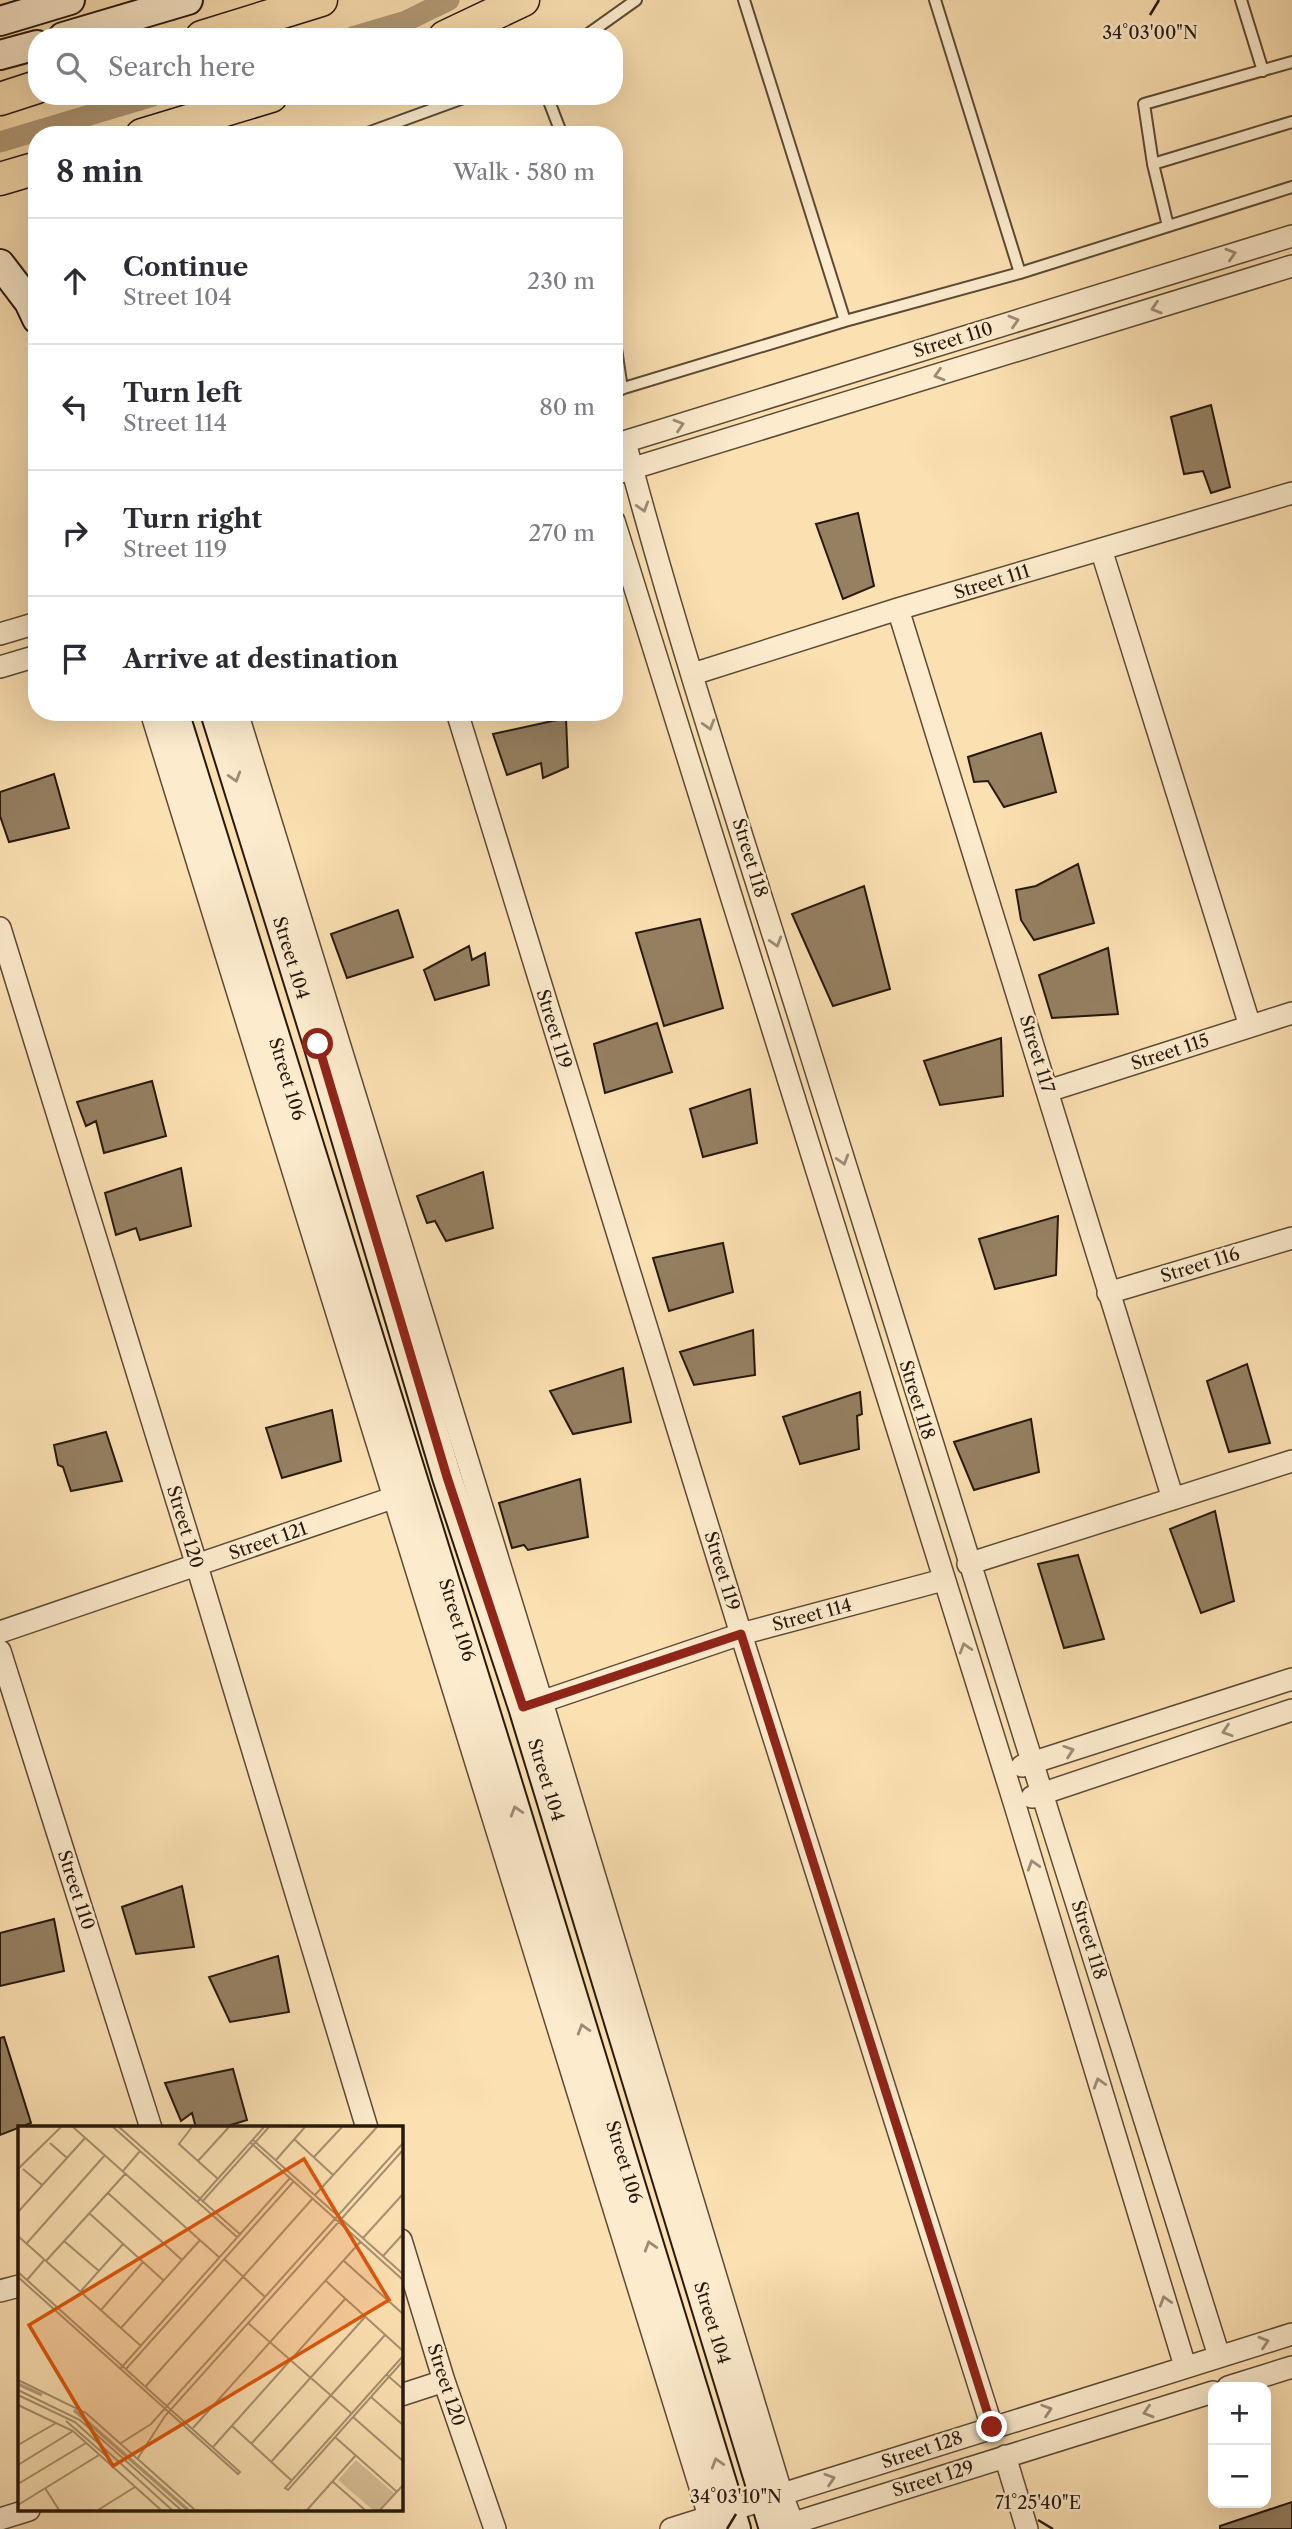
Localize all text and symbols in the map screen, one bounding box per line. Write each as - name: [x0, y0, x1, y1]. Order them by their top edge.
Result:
- text: 34°03'00"N: [1102, 22, 1198, 44]
- search box: [28, 28, 623, 105]
- icon: search: [52, 48, 90, 86]
- text: Search here: [108, 51, 255, 83]
- text: 8 min: [56, 153, 143, 190]
- text: Walk · 580 m: [453, 158, 595, 186]
- one-way arrow: [1225, 248, 1237, 263]
- text: Continue: [123, 251, 248, 283]
- icon: ahead: [56, 262, 94, 300]
- text: 230 m: [527, 267, 595, 295]
- text: Street 104: [123, 283, 232, 311]
- one-way arrow: [1151, 300, 1163, 314]
- one-way arrow: [1008, 315, 1020, 330]
- street label: Street 110: [910, 317, 996, 363]
- one-way arrow: [933, 366, 945, 381]
- text: Turn left: [123, 377, 242, 409]
- icon: left: [56, 388, 94, 426]
- text: 80 m: [539, 393, 595, 421]
- text: Street 114: [123, 409, 227, 437]
- one-way arrow: [673, 418, 685, 433]
- one-way arrow: [635, 501, 650, 513]
- text: Turn right: [123, 503, 262, 535]
- icon: right: [56, 514, 94, 552]
- text: 270 m: [528, 519, 595, 547]
- text: Street 119: [123, 535, 227, 563]
- street label: Street 111: [951, 560, 1033, 604]
- icon: arrive: [56, 640, 94, 678]
- text: Arrive at destination: [123, 643, 398, 675]
- one-way arrow: [700, 719, 715, 731]
- one-way arrow: [226, 771, 241, 783]
- street label: Street 118: [728, 816, 772, 900]
- street label: Street 104: [268, 914, 314, 1002]
- one-way arrow: [768, 936, 782, 948]
- street label: Street 119: [532, 987, 576, 1071]
- street label: Street 117: [1015, 1013, 1059, 1096]
- route start: [302, 1028, 333, 1059]
- street label: Street 115: [1128, 1029, 1212, 1075]
- street label: Street 106: [264, 1035, 310, 1123]
- one-way arrow: [835, 1153, 849, 1166]
- street label: Street 116: [1158, 1243, 1242, 1287]
- street label: Street 118: [895, 1358, 939, 1442]
- street label: Street 120: [162, 1483, 208, 1571]
- street label: Street 121: [226, 1517, 310, 1565]
- street label: Street 119: [700, 1529, 744, 1613]
- street label: Street 106: [434, 1576, 480, 1664]
- street label: Street 114: [770, 1594, 854, 1636]
- one-way arrow: [958, 1643, 973, 1655]
- one-way arrow: [1222, 1723, 1234, 1737]
- street label: Street 104: [523, 1736, 569, 1824]
- one-way arrow: [1062, 1745, 1074, 1759]
- one-way arrow: [510, 1806, 524, 1818]
- street label: Street 110: [53, 1847, 99, 1933]
- one-way arrow: [1027, 1860, 1042, 1872]
- street label: Street 118: [1067, 1898, 1111, 1982]
- one-way arrow: [577, 2023, 591, 2035]
- one-way arrow: [1093, 2077, 1107, 2090]
- street label: Street 106: [601, 2118, 647, 2206]
- inset map: [18, 2126, 402, 2512]
- one-way arrow: [644, 2240, 659, 2252]
- street label: Street 104: [689, 2279, 735, 2367]
- one-way arrow: [1158, 2295, 1173, 2307]
- one-way arrow: [1258, 2336, 1270, 2351]
- street label: Street 120: [422, 2341, 470, 2429]
- map controls: [1208, 2382, 1271, 2508]
- button: +: [1208, 2382, 1271, 2445]
- one-way arrow: [1040, 2404, 1052, 2418]
- one-way arrow: [1142, 2404, 1155, 2418]
- route end: [976, 2411, 1007, 2442]
- street label: Street 128: [878, 2426, 966, 2474]
- button: −: [1208, 2445, 1271, 2508]
- street label: Street 129: [889, 2456, 977, 2502]
- one-way arrow: [711, 2458, 726, 2470]
- one-way arrow: [824, 2473, 836, 2488]
- text: 34°03'10"N: [690, 2486, 782, 2508]
- text: 71°25'40"E: [995, 2492, 1081, 2514]

